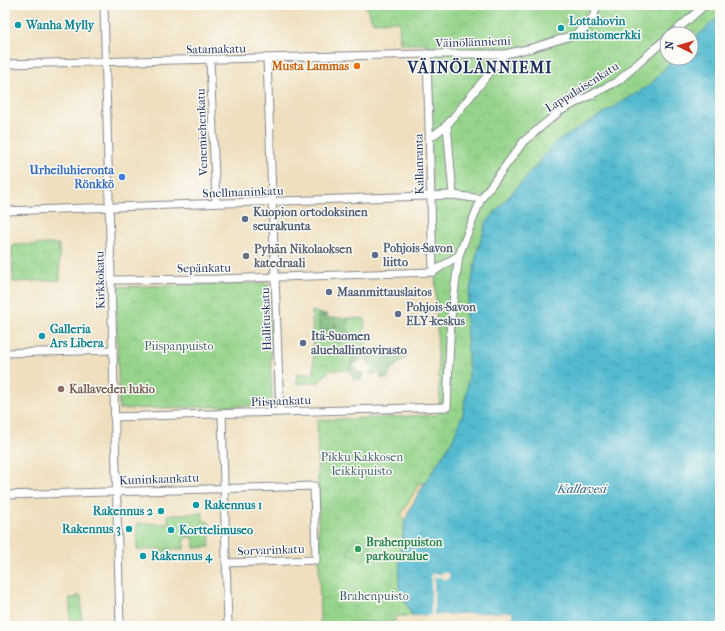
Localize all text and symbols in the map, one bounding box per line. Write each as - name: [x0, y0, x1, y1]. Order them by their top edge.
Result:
- place label: Lottahovin muistomerkki: [568, 14, 641, 42]
- place label: Wanha Mylly: [25, 18, 95, 33]
- marker: Wanha Mylly: [13, 20, 23, 30]
- marker: Lottahovin muistomerkki: [556, 23, 566, 33]
- north arrow: [659, 26, 699, 66]
- street label: Väinölänniemi: [434, 34, 511, 50]
- text: N: [663, 40, 676, 50]
- street label: Satamakatu: [186, 41, 246, 57]
- district label: VÄINÖLÄNNIEMI: [407, 57, 553, 77]
- place label: Musta Lammas: [271, 59, 350, 73]
- street label: Lappalaisenkatu: [543, 59, 621, 115]
- marker: Musta Lammas: [352, 61, 362, 71]
- street label: Venemiehenkatu: [193, 88, 211, 177]
- street label: Kallanranta: [411, 133, 427, 195]
- place label: Urheiluhieronta Rönkkö: [29, 163, 114, 191]
- marker: Urheiluhieronta Rönkkö: [117, 172, 127, 182]
- street label: Snellmaninkatu: [202, 184, 284, 200]
- place label: Kuopion ortodoksinen seurakunta: [253, 205, 369, 233]
- marker: Kuopion ortodoksinen seurakunta: [240, 214, 250, 224]
- place label: Pohjois-Savon liitto: [382, 241, 454, 269]
- place label: Pyhän Nikolaoksen katedraali: [253, 242, 353, 270]
- marker: Pohjois-Savon liitto: [370, 250, 380, 260]
- street label: Kirkkokatu: [92, 251, 108, 309]
- marker: Pyhän Nikolaoksen katedraali: [241, 251, 251, 261]
- street label: Sepänkatu: [177, 261, 231, 275]
- place label: Maanmittauslaitos: [336, 285, 432, 299]
- street label: Hallituskatu: [258, 287, 274, 351]
- marker: Maanmittauslaitos: [324, 287, 334, 297]
- place label: Pohjois-Savon ELY-keskus: [406, 300, 477, 328]
- marker: Pohjois-Savon ELY-keskus: [393, 309, 403, 319]
- place label: Galleria Ars Libera: [49, 322, 104, 350]
- place label: Itä-Suomen aluehallintovirasto: [311, 329, 407, 357]
- marker: Galleria Ars Libera: [37, 331, 47, 341]
- marker: Itä-Suomen aluehallintovirasto: [298, 338, 308, 348]
- park label: Piispanpuisto: [144, 339, 214, 353]
- place label: Kallaveden lukio: [69, 382, 155, 396]
- marker: Kallaveden lukio: [56, 384, 66, 394]
- street label: Piispankatu: [250, 393, 312, 409]
- park label: Pikku Kakkosen leikkipuisto: [321, 450, 403, 478]
- street label: Kuninkaankatu: [119, 471, 199, 487]
- water label: Kallavesi: [556, 481, 608, 496]
- place label: Rakennus 1: [204, 498, 262, 512]
- marker: Rakennus 1: [191, 500, 201, 510]
- place label: Rakennus 2: [93, 504, 154, 518]
- marker: Rakennus 2: [156, 506, 166, 516]
- place label: Rakennus 3: [62, 522, 121, 537]
- place label: Korttelimuseo: [179, 523, 253, 537]
- marker: Rakennus 3: [124, 524, 134, 534]
- marker: Korttelimuseo: [166, 525, 176, 535]
- place label: Brahenpuiston parkouralue: [365, 535, 444, 564]
- street label: Sorvarinkatu: [237, 542, 305, 558]
- marker: Brahenpuiston parkouralue: [353, 544, 363, 554]
- place label: Rakennus 4: [151, 549, 213, 564]
- marker: Rakennus 4: [138, 551, 148, 561]
- park label: Brahenpuisto: [339, 589, 409, 603]

